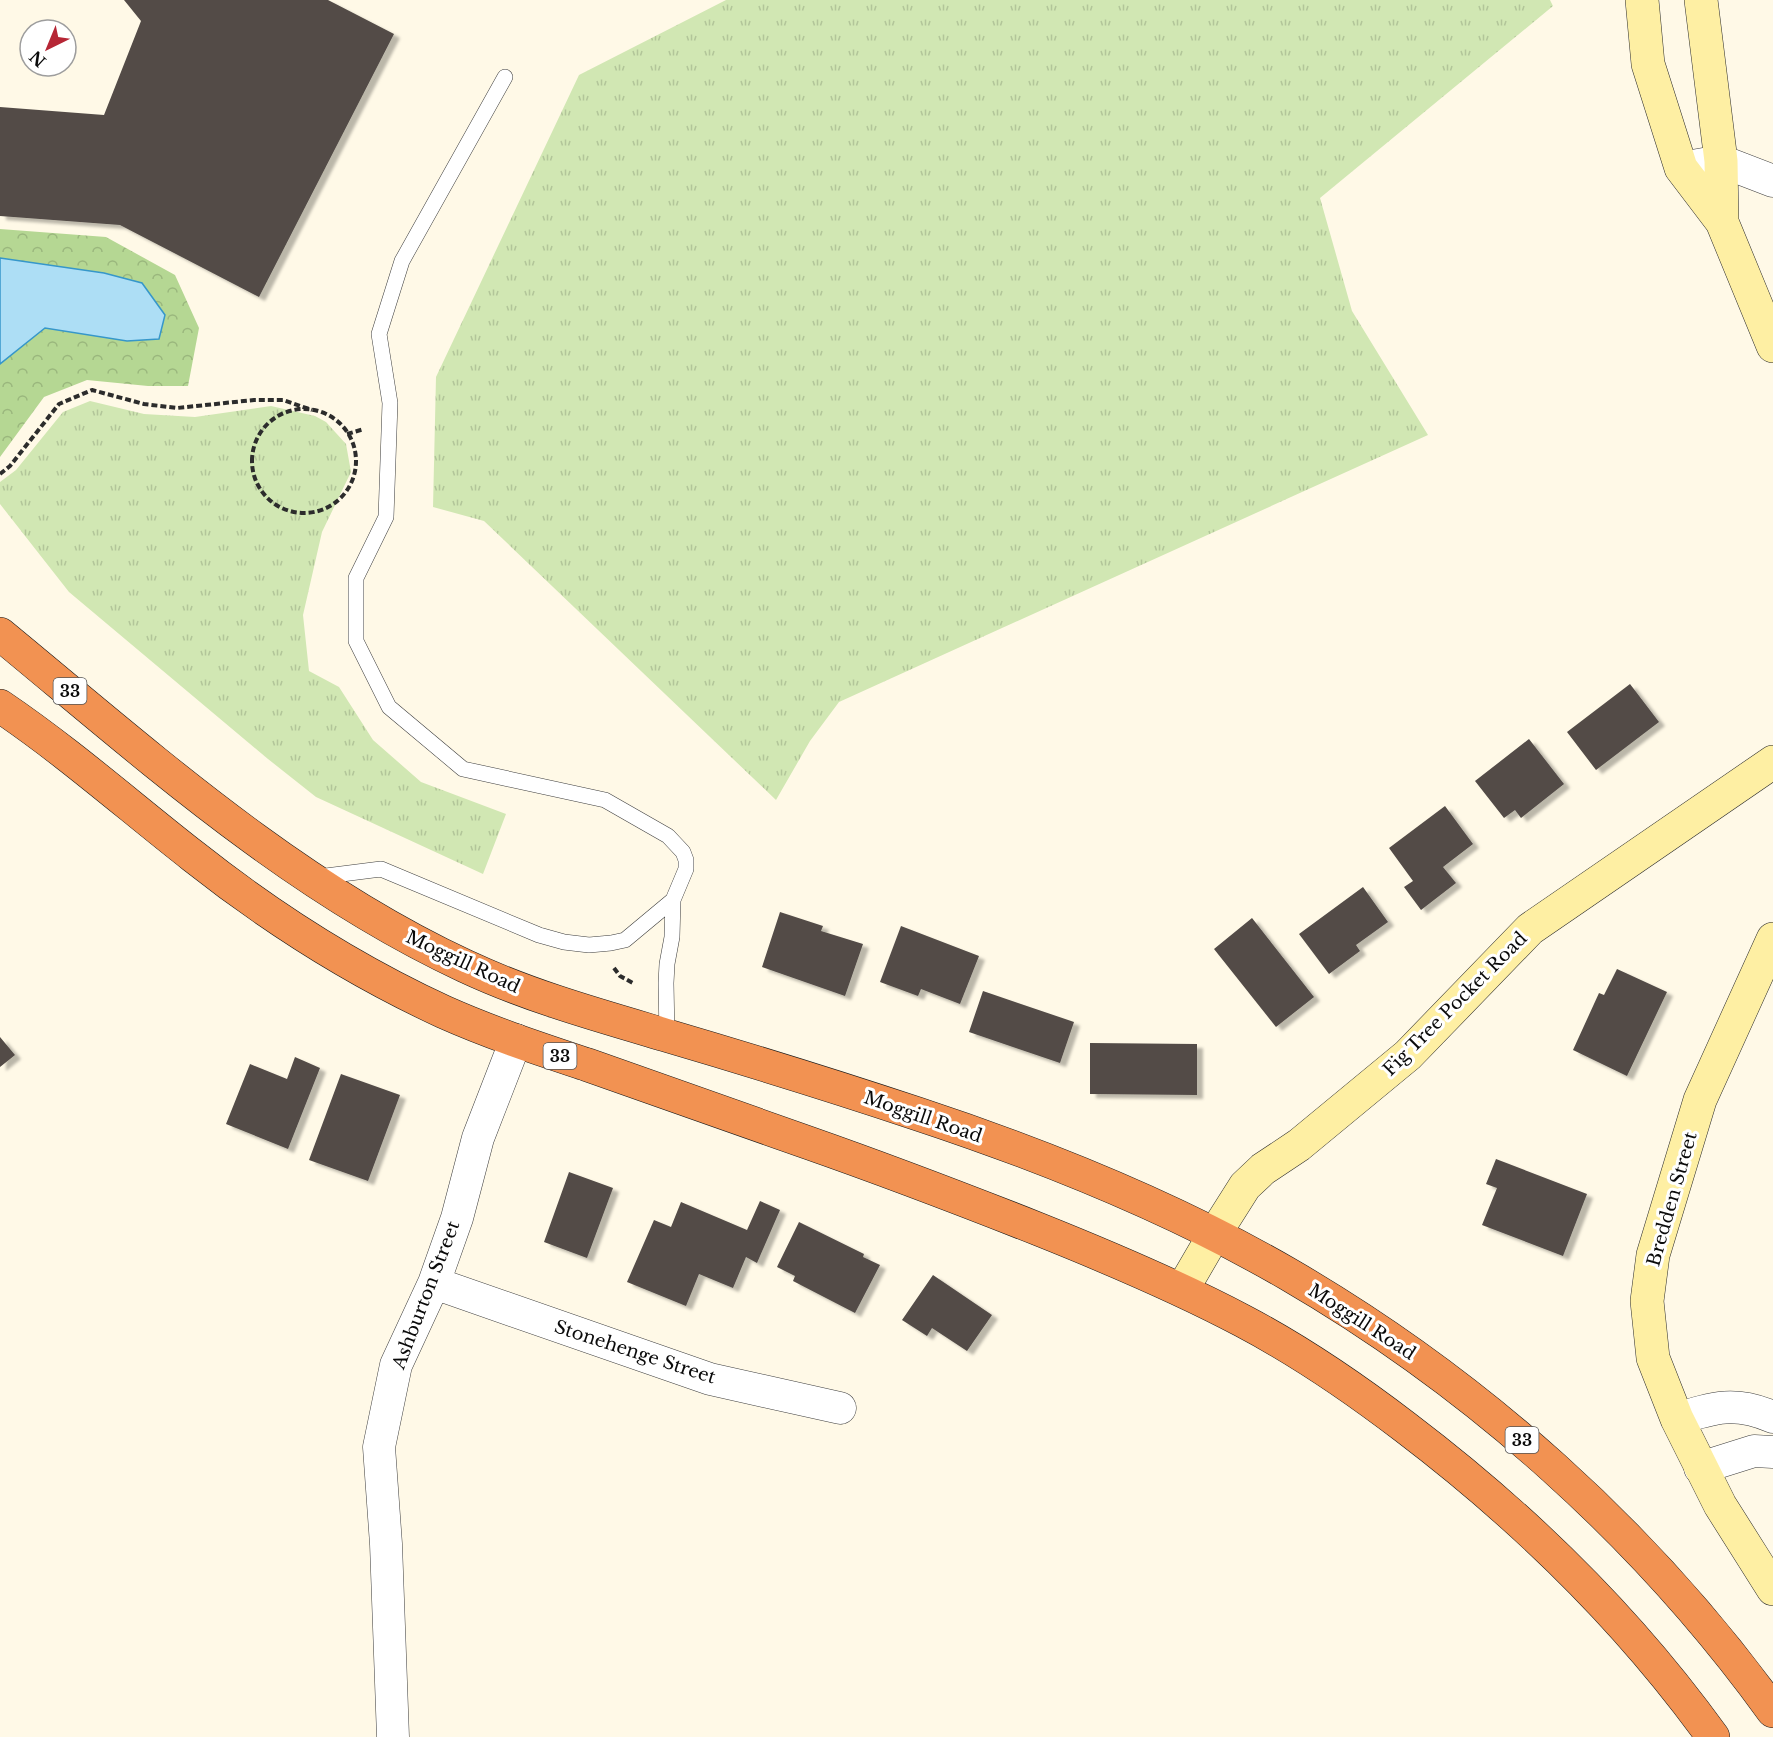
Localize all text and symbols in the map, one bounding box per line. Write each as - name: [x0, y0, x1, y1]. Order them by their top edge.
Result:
- north arrow: [18, 18, 78, 78]
- text: N: [25, 47, 50, 71]
- road number: 33: [54, 678, 86, 704]
- street label: Moggill Road: [402, 926, 524, 998]
- street label: Fig Tree Pocket Road: [1378, 927, 1532, 1081]
- road number: 33: [544, 1043, 576, 1069]
- street label: Moggill Road: [861, 1087, 985, 1147]
- street label: Bredden Street: [1642, 1129, 1702, 1269]
- street label: Ashburton Street: [387, 1218, 464, 1373]
- street label: Moggill Road: [1304, 1279, 1420, 1365]
- street label: Stonehenge Street: [552, 1316, 719, 1389]
- road number: 33: [1506, 1427, 1538, 1453]

